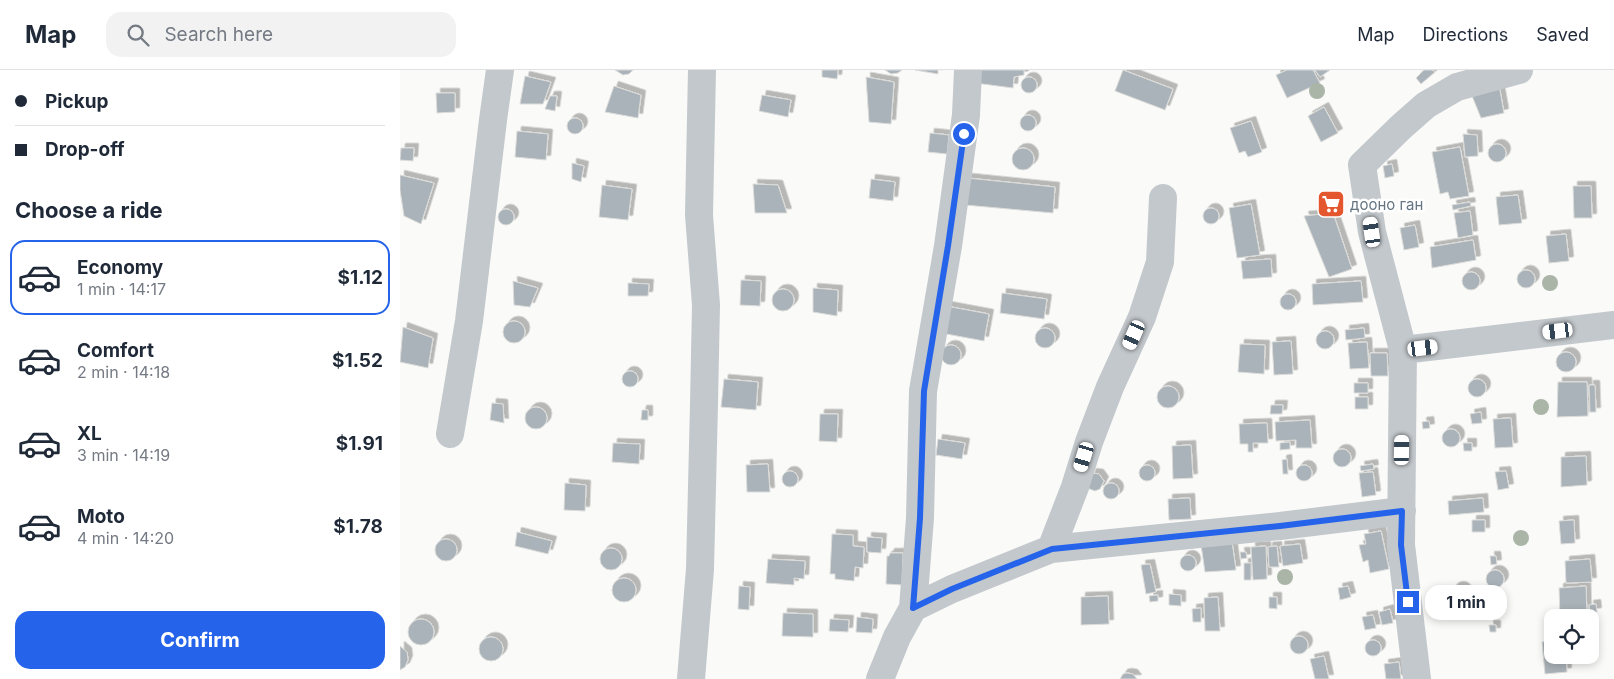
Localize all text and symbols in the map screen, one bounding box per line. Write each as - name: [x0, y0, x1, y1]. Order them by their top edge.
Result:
- search box: [106, 12, 456, 57]
- text: Map: [25, 20, 76, 49]
- icon: search: [124, 21, 152, 49]
- text: Search here: [164, 23, 273, 46]
- text: Map: [1357, 24, 1395, 45]
- text: Directions: [1423, 24, 1508, 45]
- text: Saved: [1536, 24, 1589, 45]
- text: Pickup: [45, 90, 108, 113]
- route start: [953, 123, 975, 145]
- text: Drop-off: [45, 138, 125, 161]
- supermarket icon: дооно ган: [1316, 189, 1346, 219]
- place label: дооно ган: [1350, 195, 1423, 214]
- text: Choose a ride: [15, 197, 163, 223]
- car: [1362, 216, 1381, 248]
- icon: car: [17, 255, 62, 300]
- text: Economy: [77, 256, 163, 279]
- text: $1.12: [338, 266, 383, 289]
- text: 1 min · 14:17: [77, 279, 166, 299]
- car: [1121, 318, 1146, 352]
- car: [1542, 322, 1573, 340]
- icon: car: [17, 338, 62, 383]
- text: Comfort: [77, 339, 154, 362]
- car: [1407, 339, 1438, 357]
- text: $1.52: [332, 349, 383, 372]
- text: 2 min · 14:18: [77, 362, 170, 382]
- icon: car: [17, 421, 62, 466]
- text: XL: [77, 422, 102, 445]
- text: $1.91: [336, 432, 383, 455]
- car: [1394, 435, 1409, 465]
- car: [1072, 440, 1095, 474]
- text: 3 min · 14:19: [77, 445, 170, 465]
- icon: car: [17, 504, 62, 549]
- text: Moto: [77, 505, 125, 528]
- text: $1.78: [333, 515, 383, 538]
- text: 4 min · 14:20: [77, 528, 174, 548]
- callout: 1 min: [1426, 584, 1508, 620]
- route end: [1397, 591, 1419, 613]
- text: 1 min: [1446, 592, 1486, 612]
- map controls: [1544, 609, 1599, 664]
- button: locate: [1544, 609, 1599, 664]
- button: Confirm: [15, 611, 385, 669]

